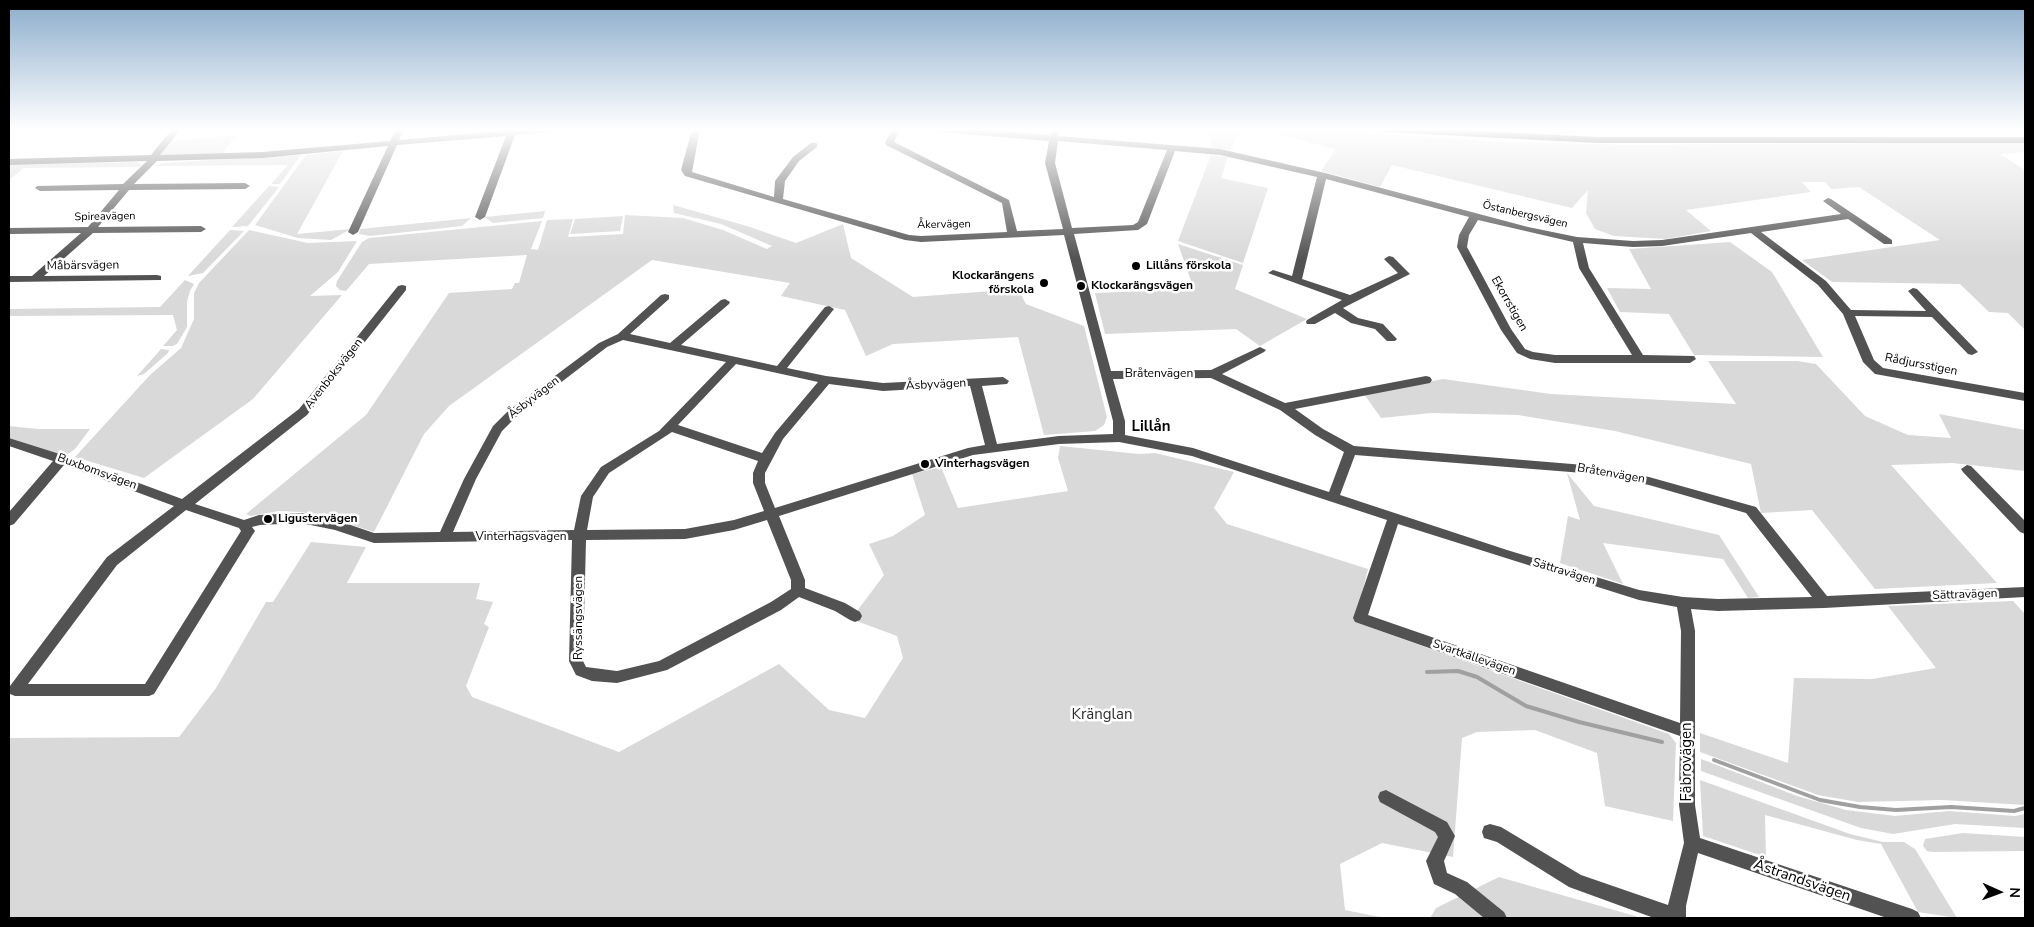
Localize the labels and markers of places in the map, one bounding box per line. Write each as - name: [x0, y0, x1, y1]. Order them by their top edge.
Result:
- place label: Lillåns förskola: [1146, 259, 1231, 273]
- marker: Lillåns förskola: [1130, 260, 1142, 272]
- place label: Klockarängens förskola: [952, 269, 1034, 297]
- marker: Klockarängens förskola: [1038, 277, 1050, 289]
- place label: Klockarängsvägen: [1091, 279, 1193, 293]
- marker: Klockarängsvägen: [1075, 280, 1087, 292]
- place label: Vinterhagsvägen: [935, 457, 1029, 471]
- marker: Vinterhagsvägen: [919, 458, 931, 470]
- place label: Ligustervägen: [278, 512, 357, 526]
- marker: Ligustervägen: [262, 513, 274, 525]

